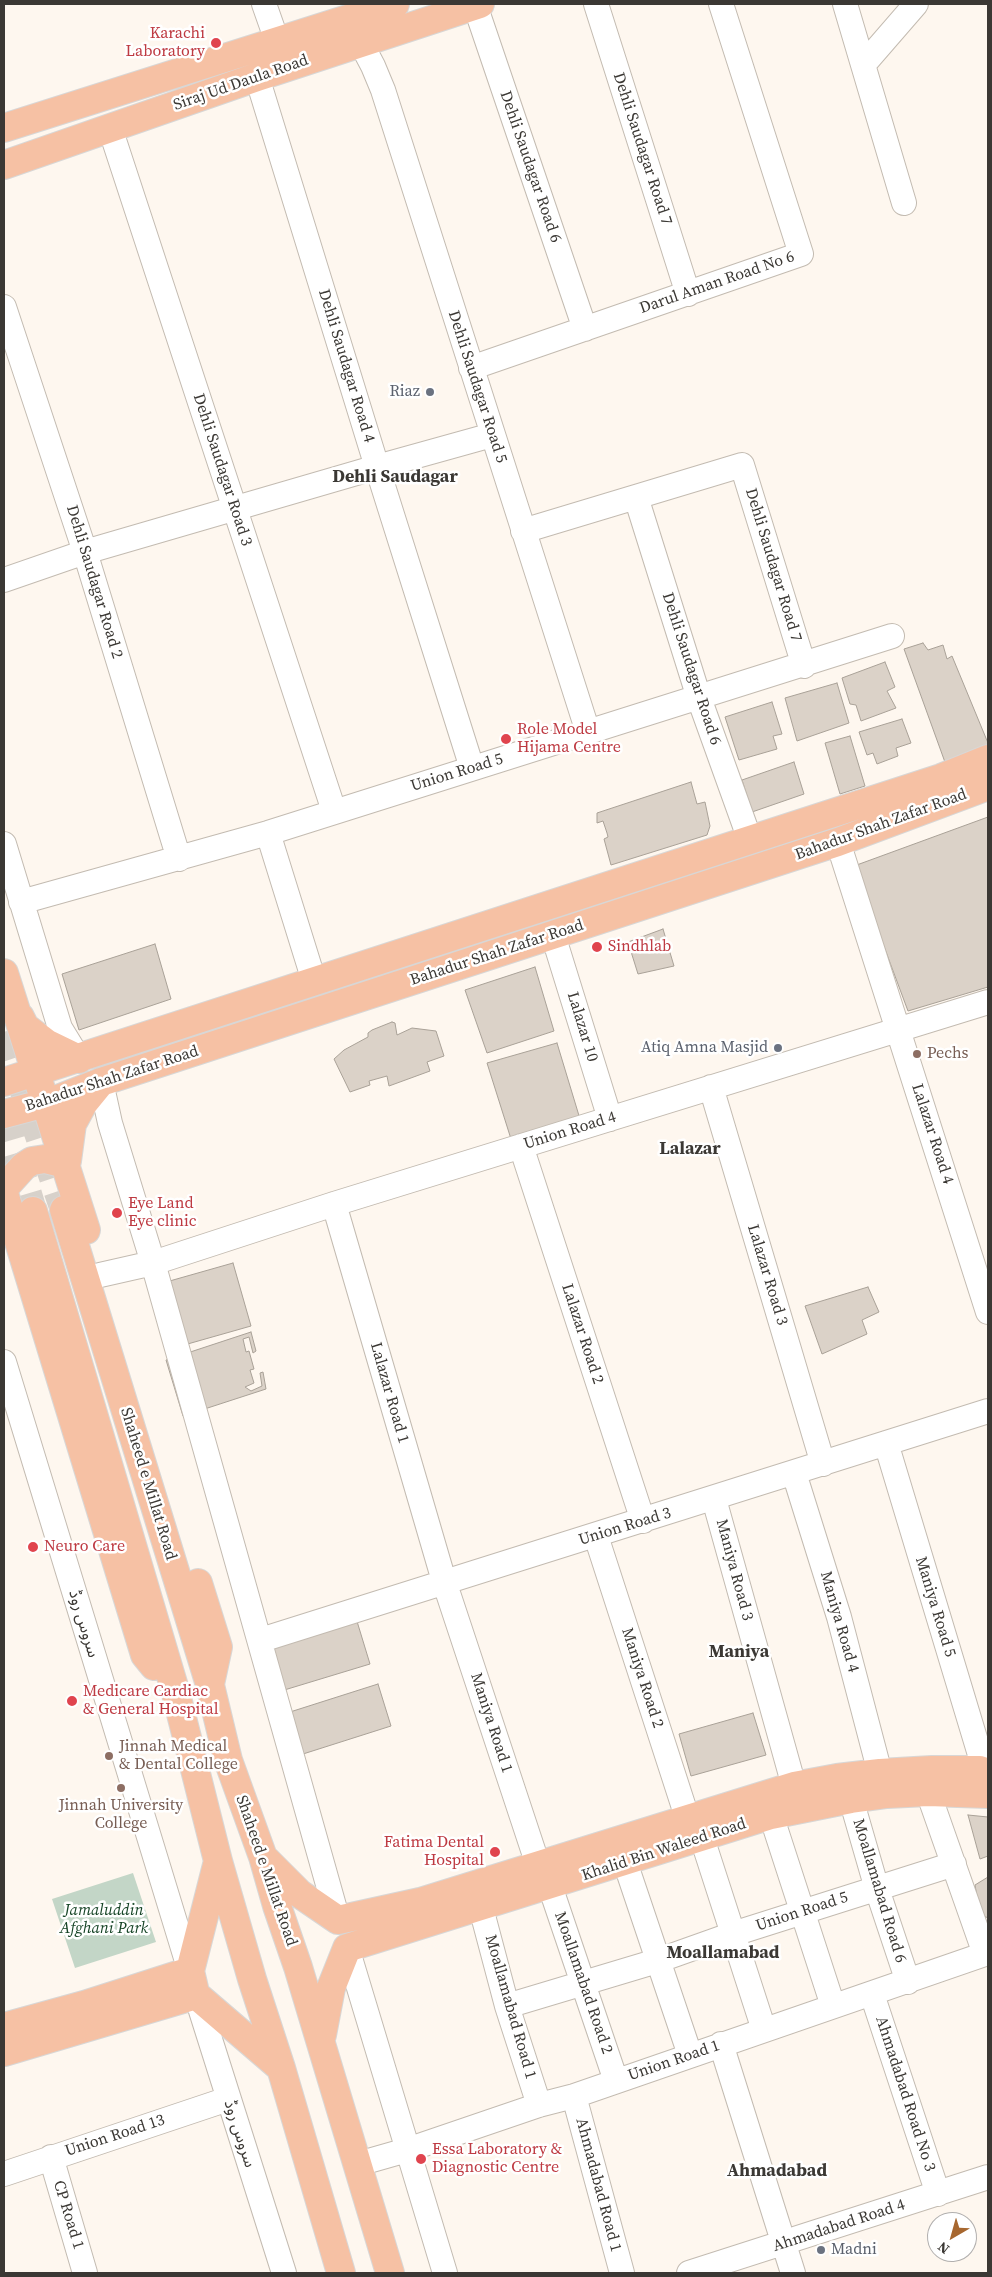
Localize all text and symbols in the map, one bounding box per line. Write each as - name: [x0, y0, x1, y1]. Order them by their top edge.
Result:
- place label: Karachi Laboratory: [125, 24, 205, 62]
- marker: Karachi Laboratory: [209, 36, 223, 50]
- street label: Siraj Ud Daula Road: [171, 51, 311, 115]
- street label: Dehli Saudagar Road 7: [608, 70, 676, 228]
- street label: Dehli Saudagar Road 6: [495, 89, 565, 245]
- street label: Darul Aman Road No 6: [637, 247, 797, 319]
- street label: Dehli Saudagar Road 4: [314, 287, 378, 445]
- street label: Dehli Saudagar Road 5: [443, 308, 511, 466]
- place label: Riaz: [389, 382, 420, 402]
- marker: Riaz: [424, 386, 436, 398]
- street label: Dehli Saudagar Road 3: [188, 391, 256, 549]
- district label: Dehli Saudagar: [332, 466, 458, 488]
- street label: Dehli Saudagar Road 7: [741, 486, 805, 644]
- street label: Dehli Saudagar Road 2: [62, 503, 126, 661]
- street label: Dehli Saudagar Road 6: [657, 590, 725, 748]
- place label: Role Model Hijama Centre: [517, 720, 621, 758]
- marker: Role Model Hijama Centre: [499, 732, 513, 746]
- street label: Union Road 5: [408, 750, 506, 796]
- street label: Bahadur Shah Zafar Road: [793, 785, 969, 865]
- street label: Bahadur Shah Zafar Road: [408, 916, 586, 990]
- place label: Sindhlab: [608, 937, 671, 957]
- marker: Sindhlab: [590, 940, 604, 954]
- street label: Lalazar 10: [562, 990, 602, 1064]
- place label: Atiq Amna Masjid: [641, 1038, 768, 1058]
- street label: Bahadur Shah Zafar Road: [23, 1042, 201, 1116]
- marker: Atiq Amna Masjid: [772, 1042, 784, 1054]
- place label: Pechs: [927, 1044, 968, 1064]
- marker: Pechs: [911, 1048, 923, 1060]
- street label: Lalazar Road 4: [907, 1081, 957, 1187]
- street label: Union Road 4: [521, 1108, 619, 1154]
- district label: Lalazar: [659, 1138, 721, 1160]
- place label: Eye Land Eye clinic: [128, 1194, 197, 1232]
- marker: Eye Land Eye clinic: [110, 1206, 124, 1220]
- street label: Lalazar Road 3: [743, 1222, 791, 1328]
- street label: Lalazar Road 2: [557, 1281, 607, 1387]
- street label: Lalazar Road 1: [365, 1340, 413, 1446]
- street label: Shaheed e Millat Road: [116, 1405, 180, 1563]
- street label: Union Road 3: [576, 1504, 674, 1550]
- street label: Maniya Road 3: [711, 1517, 757, 1623]
- place label: Neuro Care: [44, 1537, 125, 1557]
- marker: Neuro Care: [26, 1540, 40, 1554]
- street label: Maniya Road 5: [911, 1554, 959, 1660]
- street label: Maniya Road 4: [815, 1569, 863, 1675]
- street label: سروس روڈ: [64, 1588, 102, 1660]
- street label: Maniya Road 2: [617, 1625, 667, 1731]
- district label: Maniya: [709, 1641, 769, 1663]
- street label: Maniya Road 1: [466, 1670, 516, 1776]
- place label: Medicare Cardiac & General Hospital: [83, 1682, 218, 1720]
- marker: Medicare Cardiac & General Hospital: [65, 1694, 79, 1708]
- place label: Jinnah Medical & Dental College: [119, 1737, 238, 1775]
- marker: Jinnah Medical & Dental College: [103, 1750, 115, 1762]
- marker: Jinnah University College: [115, 1782, 127, 1794]
- street label: Shaheed e Millat Road: [231, 1793, 301, 1949]
- place label: Jinnah University College: [59, 1796, 183, 1834]
- street label: Khalid Bin Waleed Road: [579, 1814, 749, 1886]
- street label: Moallamabad Road 6: [848, 1817, 910, 1965]
- place label: Fatima Dental Hospital: [384, 1833, 484, 1871]
- marker: Fatima Dental Hospital: [488, 1845, 502, 1859]
- street label: Union Road 5: [753, 1888, 851, 1936]
- park label: Jamaluddin Afghani Park: [60, 1901, 148, 1939]
- street label: Moallamabad Road 2: [550, 1909, 616, 2057]
- street label: Moallamabad Road 1: [480, 1933, 540, 2081]
- district label: Moallamabad: [666, 1942, 780, 1964]
- street label: Ahmadabad Road No 3: [871, 2014, 939, 2174]
- street label: Union Road 1: [626, 2036, 722, 2086]
- street label: سروس روڈ: [219, 2098, 259, 2170]
- street label: Union Road 13: [63, 2111, 167, 2161]
- street label: Ahmadabad Road 1: [571, 2116, 625, 2254]
- place label: Essa Laboratory & Diagnostic Centre: [432, 2140, 562, 2178]
- marker: Essa Laboratory & Diagnostic Centre: [414, 2152, 428, 2166]
- district label: Ahmadabad: [727, 2160, 827, 2182]
- street label: CP Road 1: [48, 2178, 88, 2252]
- street label: Ahmadabad Road 4: [770, 2196, 908, 2256]
- north arrow: [927, 2212, 977, 2262]
- text: N: [933, 2237, 954, 2259]
- place label: Madni: [831, 2240, 877, 2260]
- marker: Madni: [815, 2244, 827, 2256]

